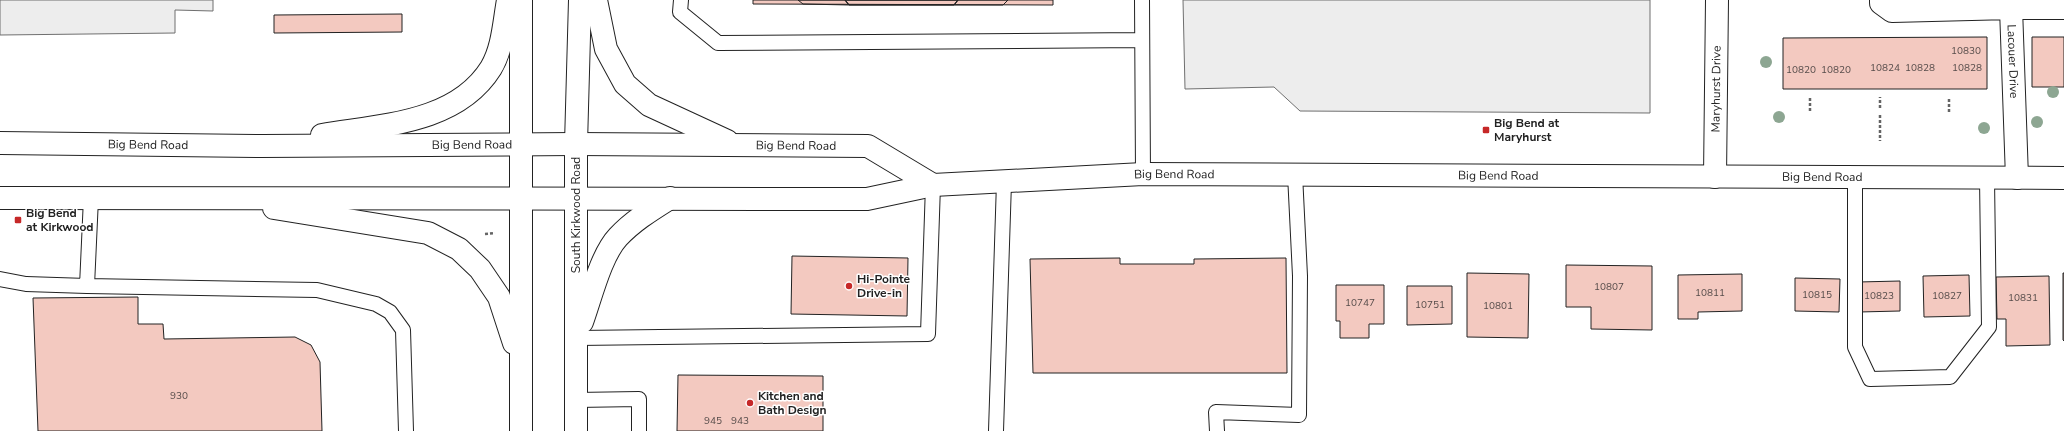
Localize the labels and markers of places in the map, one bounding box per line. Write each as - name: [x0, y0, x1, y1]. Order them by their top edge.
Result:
- place label: Big Bend at Maryhurst: [1494, 115, 1560, 145]
- marker: Big Bend at Maryhurst: [1481, 125, 1491, 135]
- place label: Big Bend at Kirkwood: [26, 205, 94, 235]
- marker: Big Bend at Kirkwood: [13, 215, 23, 225]
- place label: Hi-Pointe Drive-in: [857, 271, 911, 301]
- marker: Hi-Pointe Drive-in: [844, 281, 854, 291]
- place label: Kitchen and Bath Design: [758, 388, 827, 418]
- marker: Kitchen and Bath Design: [745, 398, 755, 408]

